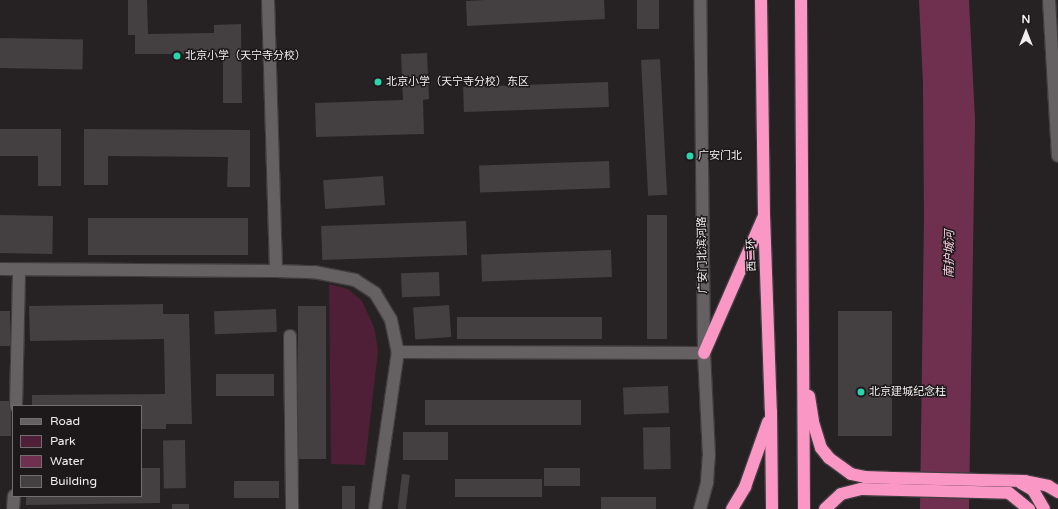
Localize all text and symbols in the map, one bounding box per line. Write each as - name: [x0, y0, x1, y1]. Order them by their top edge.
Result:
- north arrow: [1006, 12, 1046, 52]
- text: N: [1022, 13, 1030, 26]
- place label: 北京小学（天宁寺分校）: [185, 49, 306, 63]
- marker: 北京小学（天宁寺分校）: [172, 51, 182, 61]
- place label: 北京小学（天宁寺分校）东区: [386, 75, 529, 89]
- marker: 北京小学（天宁寺分校）东区: [373, 77, 383, 87]
- place label: 广安门北: [698, 149, 742, 163]
- marker: 广安门北: [685, 151, 695, 161]
- street label: 广安门北滨河路: [696, 216, 710, 294]
- water label: 南护城河: [942, 230, 958, 278]
- street label: 西二环: [745, 238, 759, 272]
- place label: 北京建城纪念柱: [869, 385, 946, 399]
- marker: 北京建城纪念柱: [856, 387, 866, 397]
- legend: [12, 405, 142, 497]
- text: Road: [50, 414, 80, 428]
- text: Park: [50, 434, 76, 448]
- text: Water: [50, 454, 84, 468]
- text: Building: [50, 474, 97, 488]

